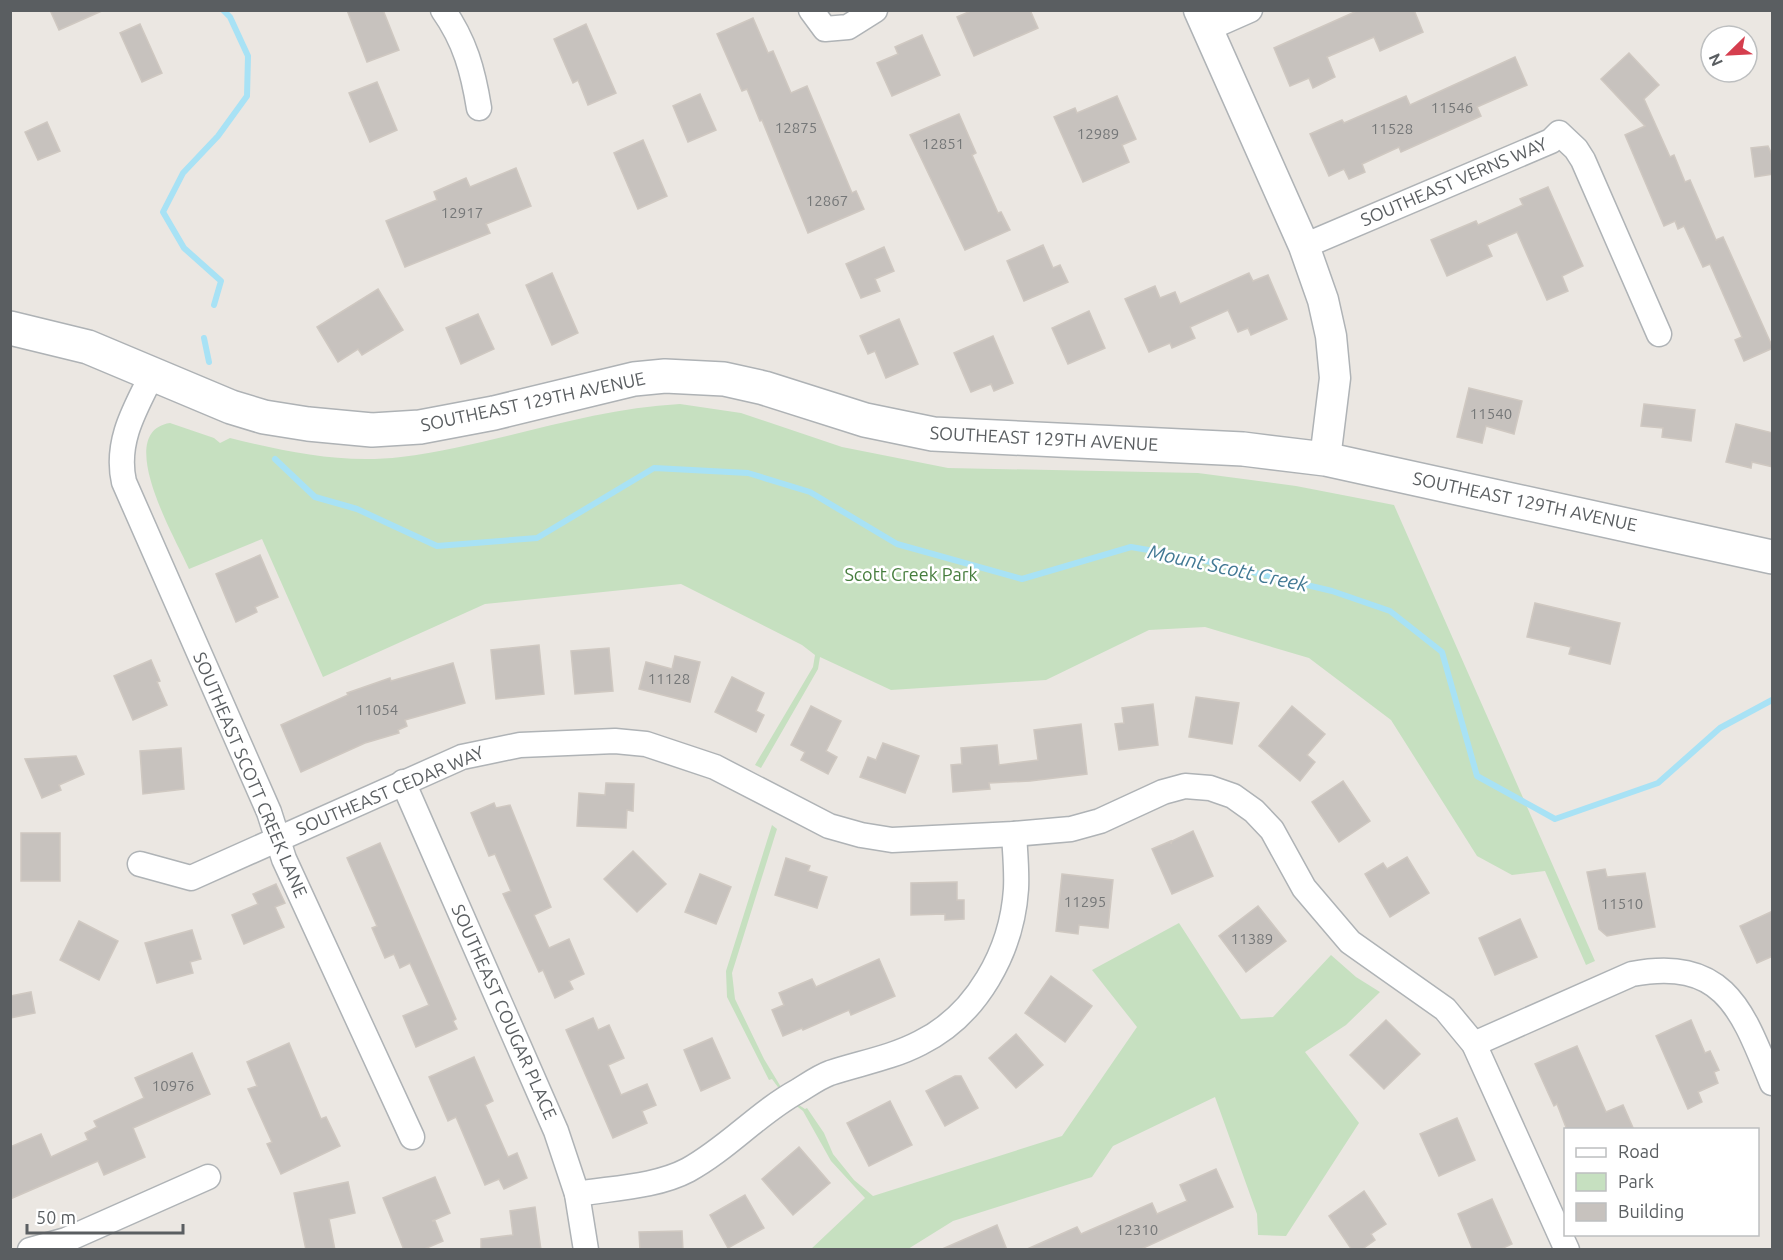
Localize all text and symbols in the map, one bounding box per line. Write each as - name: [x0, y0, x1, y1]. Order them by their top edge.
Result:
- north arrow: [1699, 24, 1759, 84]
- text: N: [1705, 51, 1726, 69]
- house number: 11546: [1431, 99, 1473, 116]
- house number: 12875: [775, 119, 817, 136]
- house number: 11528: [1371, 120, 1413, 137]
- house number: 12989: [1077, 125, 1119, 142]
- street label: SOUTHEAST VERNS WAY: [1357, 132, 1550, 229]
- house number: 12851: [922, 135, 964, 152]
- house number: 12867: [806, 192, 848, 209]
- house number: 12917: [441, 204, 483, 221]
- street label: SOUTHEAST 129TH AVENUE: [419, 367, 647, 435]
- house number: 11540: [1470, 405, 1512, 422]
- street label: SOUTHEAST 129TH AVENUE: [929, 422, 1159, 454]
- street label: SOUTHEAST 129TH AVENUE: [1411, 467, 1639, 535]
- water label: Mount Scott Creek: [1146, 539, 1311, 596]
- park label: Scott Creek Park: [844, 564, 978, 584]
- street label: SOUTHEAST SCOTT CREEK LANE: [190, 649, 312, 900]
- house number: 11128: [648, 670, 690, 687]
- house number: 11054: [356, 701, 398, 718]
- street label: SOUTHEAST CEDAR WAY: [293, 741, 487, 839]
- house number: 11295: [1064, 893, 1106, 910]
- house number: 11510: [1601, 895, 1643, 912]
- street label: SOUTHEAST COUGAR PLACE: [448, 901, 561, 1122]
- house number: 11389: [1231, 930, 1273, 947]
- house number: 10976: [152, 1077, 194, 1094]
- legend: [1564, 1128, 1759, 1236]
- text: Road: [1618, 1141, 1660, 1161]
- text: Park: [1618, 1171, 1654, 1191]
- scale bar: [27, 1197, 183, 1235]
- text: Building: [1618, 1201, 1684, 1221]
- text: 50 m: [36, 1207, 76, 1227]
- house number: 12310: [1116, 1221, 1158, 1238]

